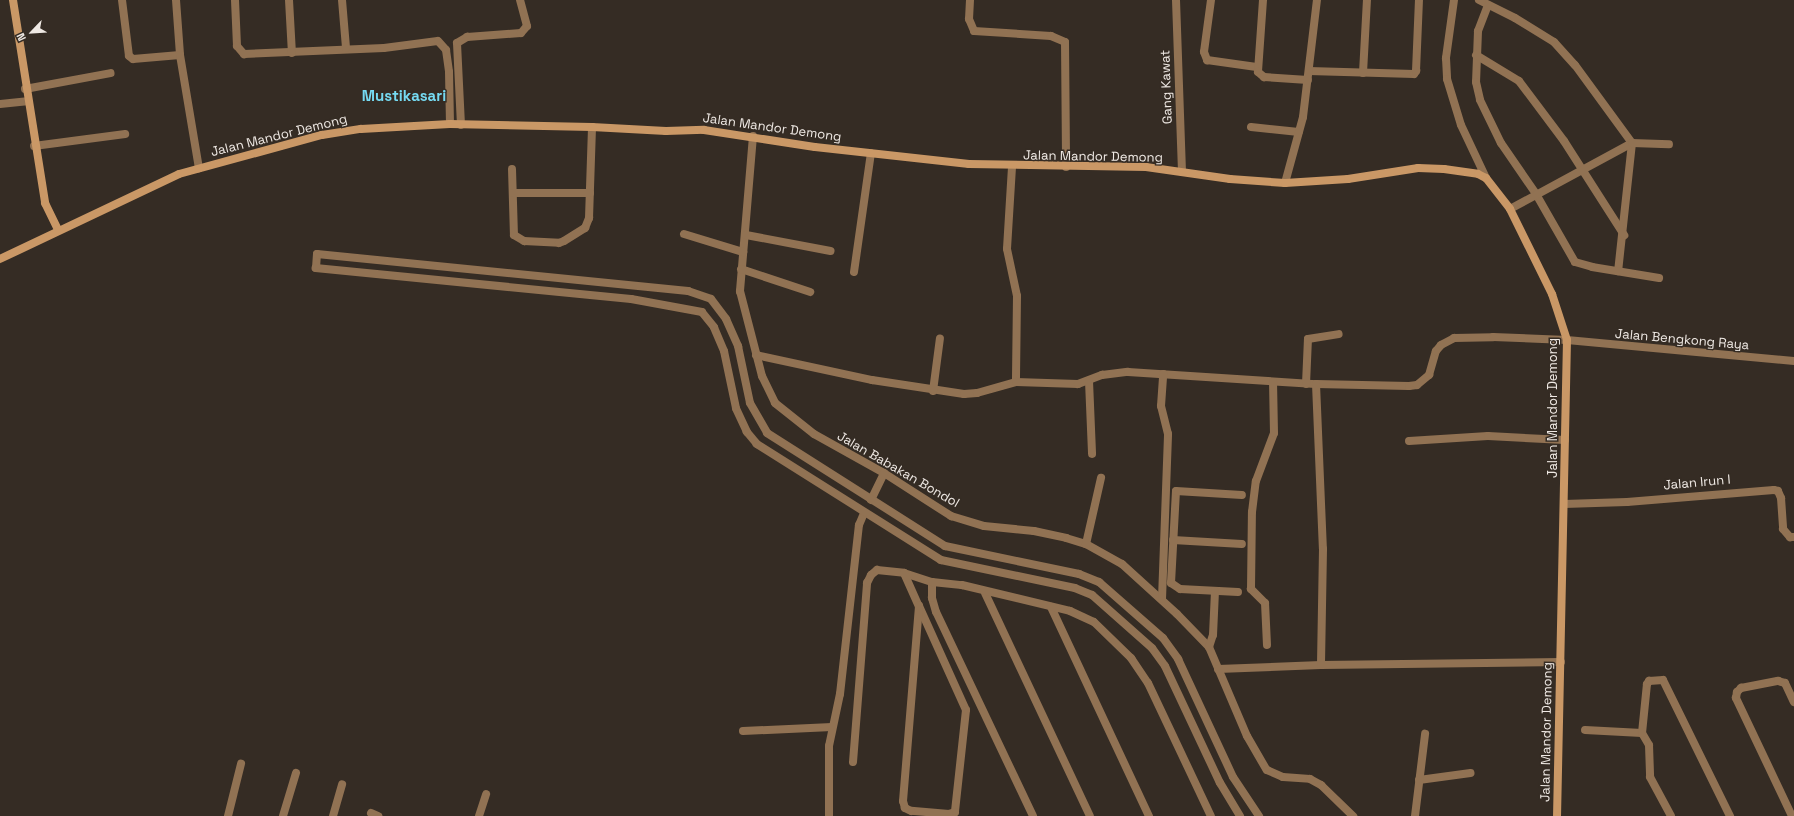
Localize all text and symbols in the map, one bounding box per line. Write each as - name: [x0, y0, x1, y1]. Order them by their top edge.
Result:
- north arrow: [12, 12, 52, 52]
- text: N: [13, 31, 29, 43]
- street label: Gang Kawat: [1158, 50, 1176, 124]
- district label: Mustikasari: [362, 87, 446, 105]
- street label: Jalan Mandor Demong: [209, 111, 349, 161]
- street label: Jalan Mandor Demong: [702, 111, 842, 145]
- street label: Jalan Mandor Demong: [1023, 148, 1163, 166]
- street label: Jalan Bengkong Raya: [1614, 326, 1750, 354]
- street label: Jalan Mandor Demong: [1545, 338, 1561, 478]
- street label: Jalan Babakan Bondol: [834, 429, 962, 511]
- street label: Jalan Irun I: [1663, 472, 1731, 494]
- street label: Jalan Mandor Demong: [1538, 662, 1556, 802]

